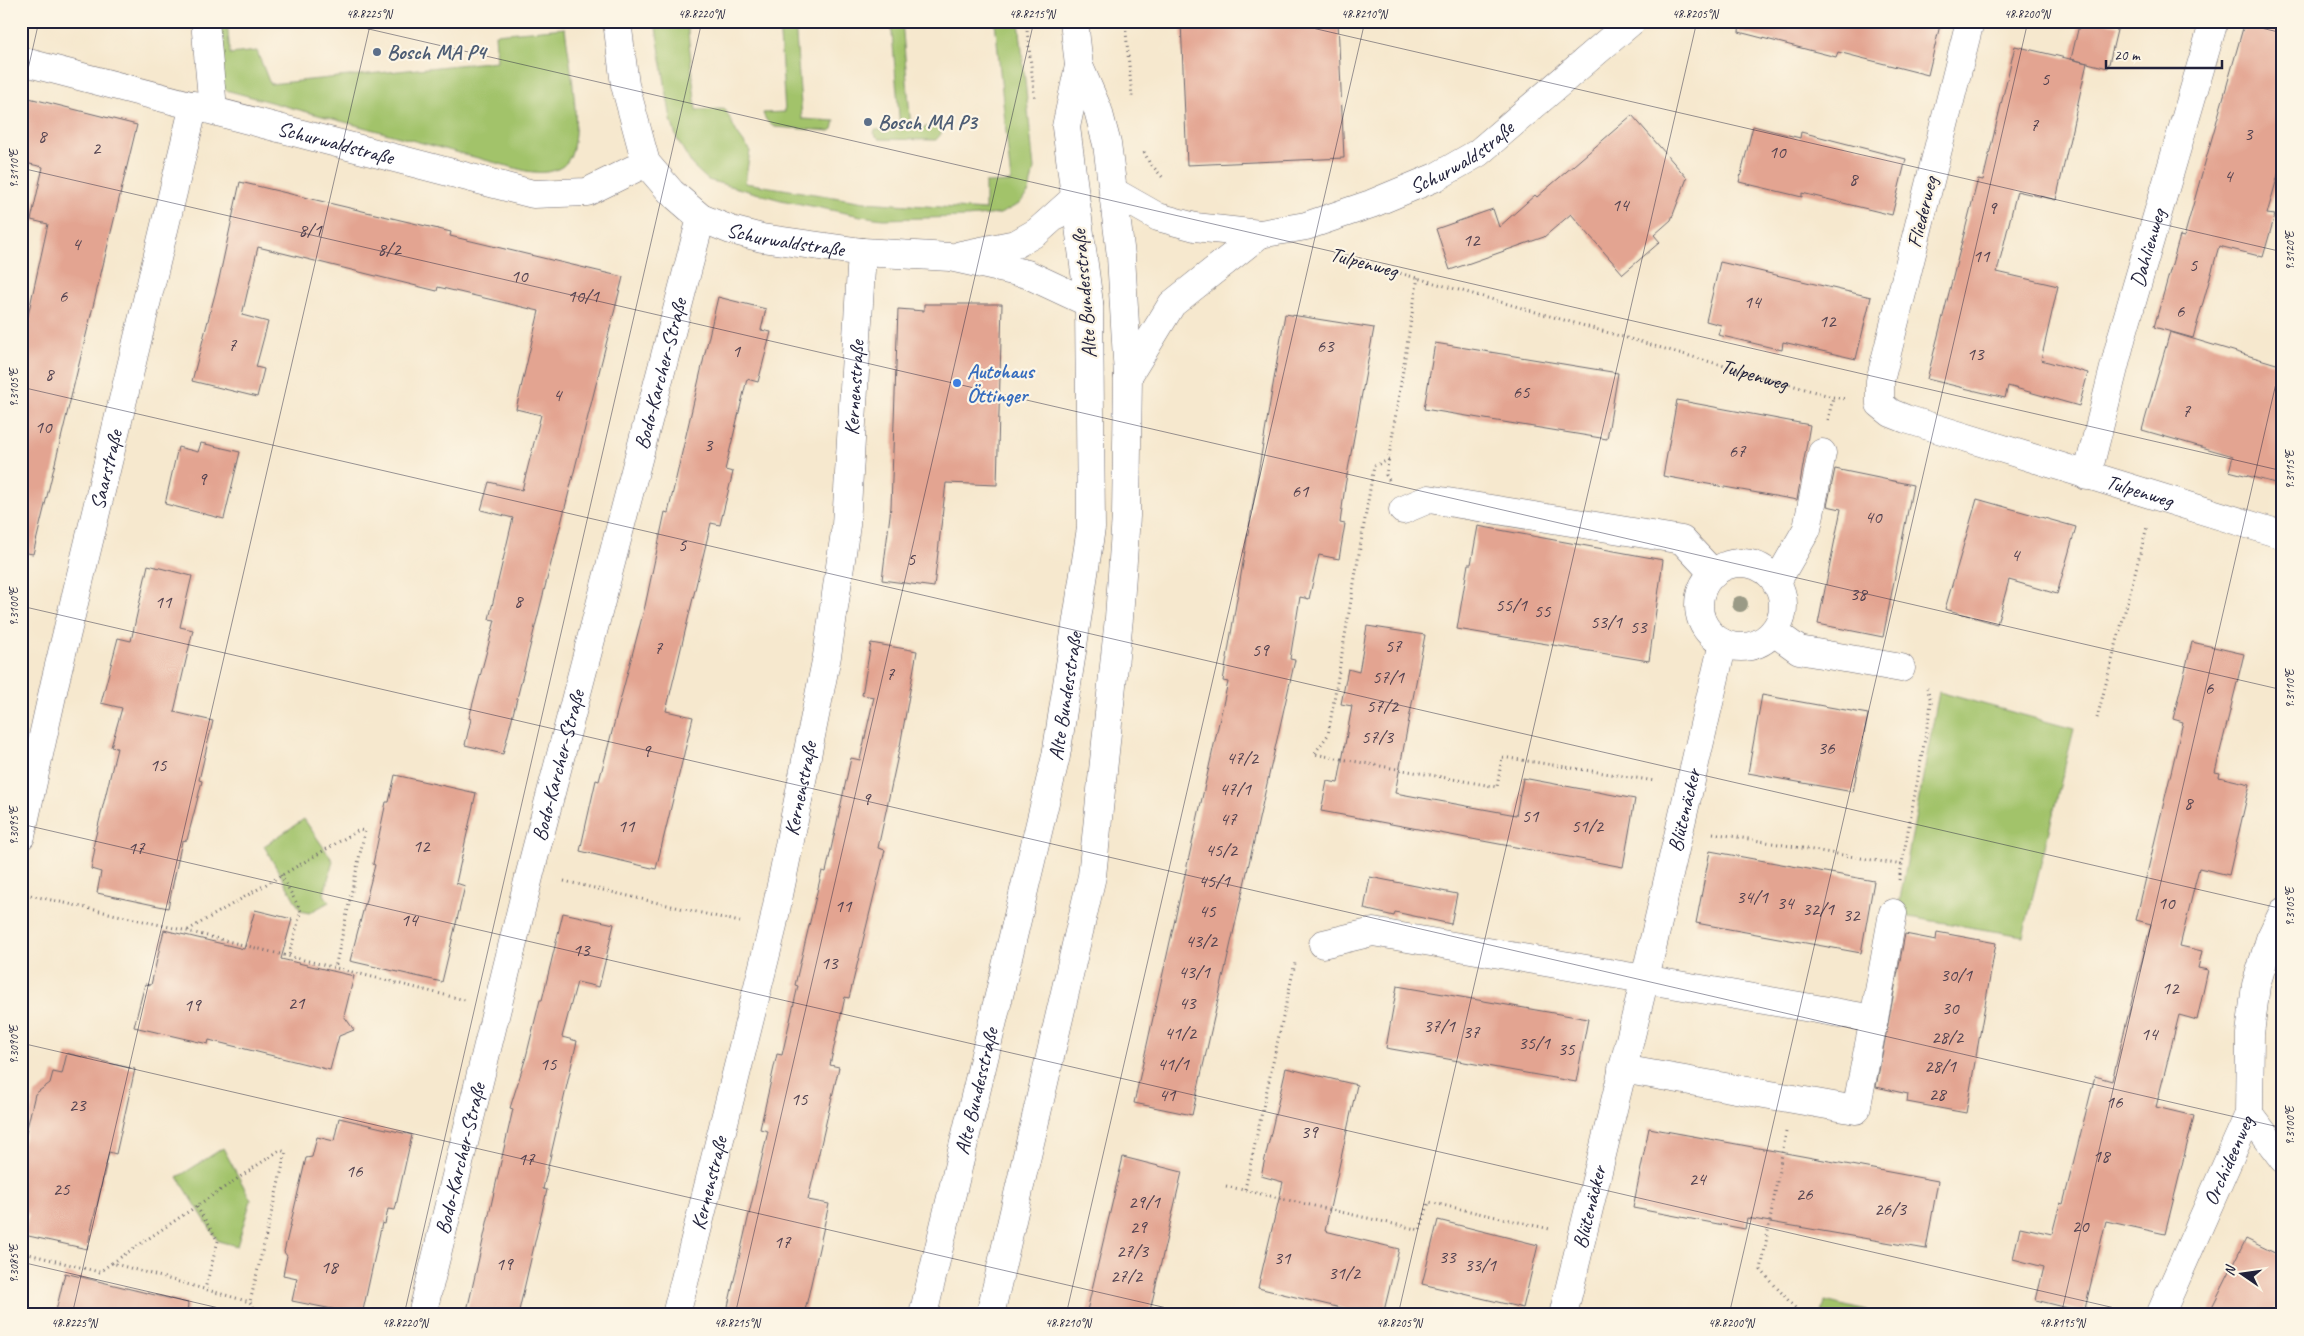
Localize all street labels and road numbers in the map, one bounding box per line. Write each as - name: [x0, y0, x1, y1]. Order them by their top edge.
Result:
- street label: Schurwaldstraße: [1406, 114, 1521, 200]
- street label: Schurwaldstraße: [275, 115, 398, 171]
- street label: Fliederweg: [1901, 172, 1944, 250]
- street label: Dahlienweg: [2124, 204, 2172, 290]
- street label: Schurwaldstraße: [724, 216, 848, 263]
- street label: Alte Bundesstraße: [1065, 226, 1103, 360]
- street label: Tulpenweg: [1327, 241, 1402, 284]
- street label: Bodo-Karcher-Straße: [628, 293, 693, 452]
- street label: Kernenstraße: [838, 337, 870, 436]
- street label: Tulpenweg: [1718, 352, 1792, 397]
- street label: Saarstraße: [84, 425, 129, 512]
- street label: Tulpenweg: [2103, 468, 2178, 514]
- street label: Alte Bundesstraße: [1042, 628, 1088, 762]
- street label: Bodo-Karcher-Straße: [526, 685, 591, 844]
- street label: Kernenstraße: [778, 737, 823, 838]
- street label: Blütenäcker: [1662, 765, 1707, 854]
- street label: Alte Bundesstraße: [949, 1023, 1004, 1157]
- street label: Bodo-Karcher-Straße: [429, 1078, 492, 1237]
- street label: Orchideenweg: [2197, 1110, 2260, 1209]
- street label: Kernenstraße: [685, 1132, 734, 1232]
- street label: Blütenäcker: [1567, 1162, 1612, 1251]

